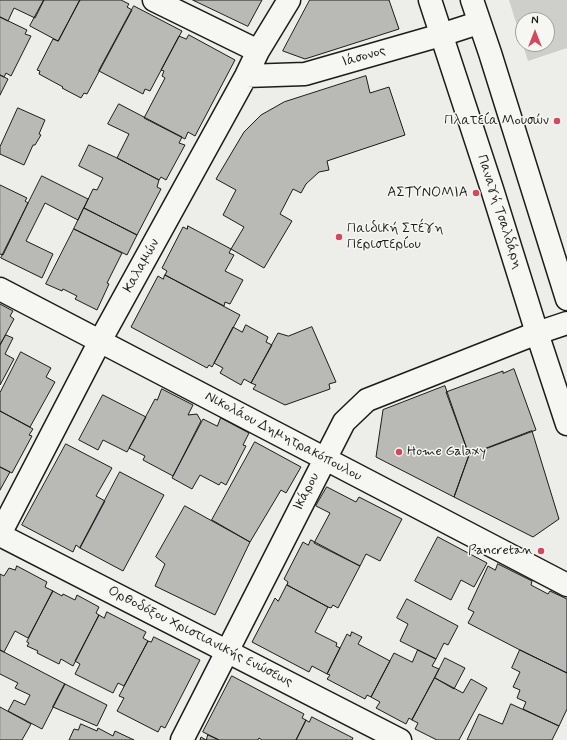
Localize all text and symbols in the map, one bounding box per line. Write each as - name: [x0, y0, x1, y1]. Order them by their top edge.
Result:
- north arrow: [515, 12, 555, 52]
- text: N: [531, 14, 539, 28]
- street label: Ιάσονος: [340, 43, 388, 71]
- place label: Πλατεία Μουσών: [444, 113, 549, 129]
- marker: Πλατεία Μουσών: [552, 116, 562, 126]
- street label: Παναγή Τσαλδάρη: [473, 153, 525, 271]
- place label: ΑΣΤΥΝΟΜΙΑ: [387, 185, 468, 201]
- marker: ΑΣΤΥΝΟΜΙΑ: [471, 188, 481, 198]
- place label: Παιδική Στέγη Περιστερίου: [347, 221, 443, 254]
- marker: Παιδική Στέγη Περιστερίου: [334, 232, 344, 242]
- street label: Καλαμών: [120, 236, 164, 296]
- street label: Νικολάου Δημητρακόπουλου: [202, 388, 364, 486]
- place label: Home Galaxy: [407, 444, 486, 460]
- marker: Home Galaxy: [394, 447, 404, 457]
- street label: Ικάρου: [290, 470, 324, 514]
- place label: Pancretan: [468, 543, 533, 559]
- marker: Pancretan: [536, 546, 546, 556]
- street label: Ορθοδόξου Χριστιανικής ενώσεως: [105, 583, 295, 691]

